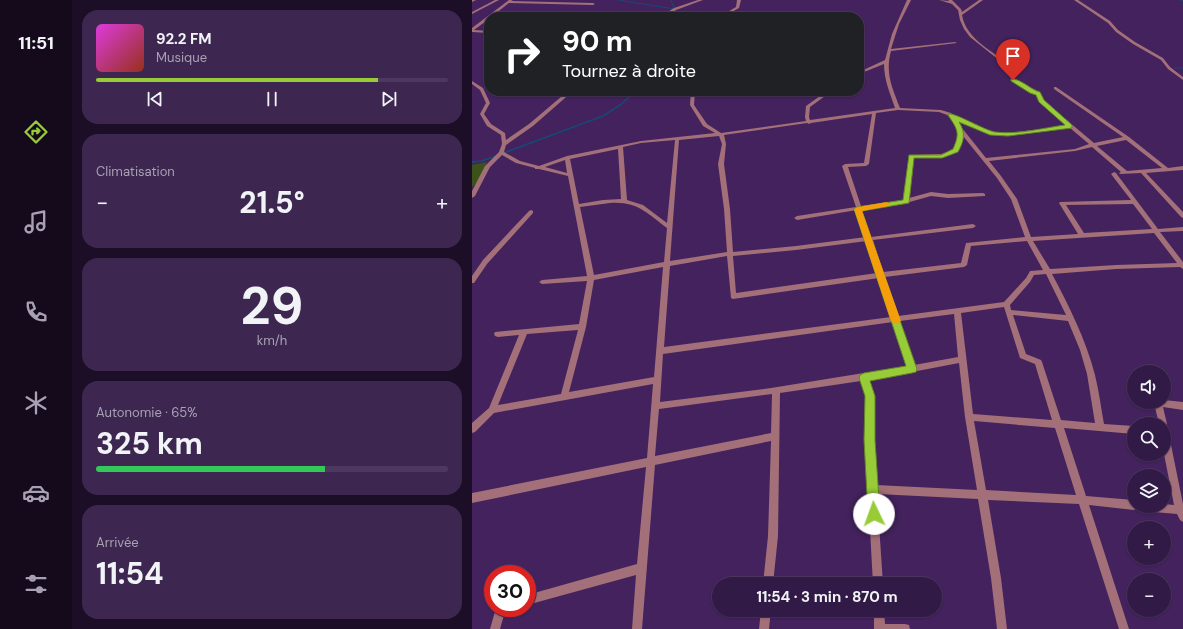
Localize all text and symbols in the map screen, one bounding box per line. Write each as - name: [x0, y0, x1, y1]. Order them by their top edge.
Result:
- text: 90 m: [562, 23, 632, 60]
- icon: right: [496, 28, 548, 80]
- text: 92.2 FM: [156, 29, 212, 49]
- text: 11:51: [18, 31, 54, 55]
- pin: [996, 39, 1030, 80]
- icon: arrive: [1002, 45, 1024, 67]
- text: Musique: [156, 49, 207, 66]
- text: Tournez à droite: [562, 59, 696, 83]
- icon: previous: [144, 88, 166, 110]
- icon: pause: [261, 88, 283, 110]
- icon: next: [378, 88, 400, 110]
- icon: directions: [22, 118, 50, 146]
- text: Climatisation: [96, 163, 175, 180]
- text: 21.5°: [239, 183, 305, 222]
- text: −: [96, 188, 108, 217]
- text: +: [436, 188, 448, 217]
- icon: music: [22, 208, 50, 236]
- text: 29: [241, 272, 303, 340]
- icon: phone: [22, 298, 50, 326]
- text: km/h: [257, 332, 287, 349]
- map controls: [1127, 365, 1171, 617]
- button: sound: [1127, 365, 1171, 409]
- icon: climate: [22, 389, 50, 417]
- text: Autonomie · 65%: [96, 404, 197, 421]
- button: search: [1127, 417, 1171, 461]
- text: 325 km: [96, 424, 203, 463]
- button: layers: [1127, 469, 1171, 513]
- icon: car: [22, 479, 50, 507]
- position arrow: [853, 493, 895, 535]
- button: +: [1127, 521, 1171, 565]
- text: Arrivée: [96, 534, 139, 551]
- text: 11:54: [96, 554, 164, 593]
- speed limit sign: 30: [484, 565, 536, 617]
- icon: filters: [22, 570, 50, 598]
- button: −: [1127, 573, 1171, 617]
- text: 11:54 · 3 min · 870 m: [756, 587, 898, 607]

